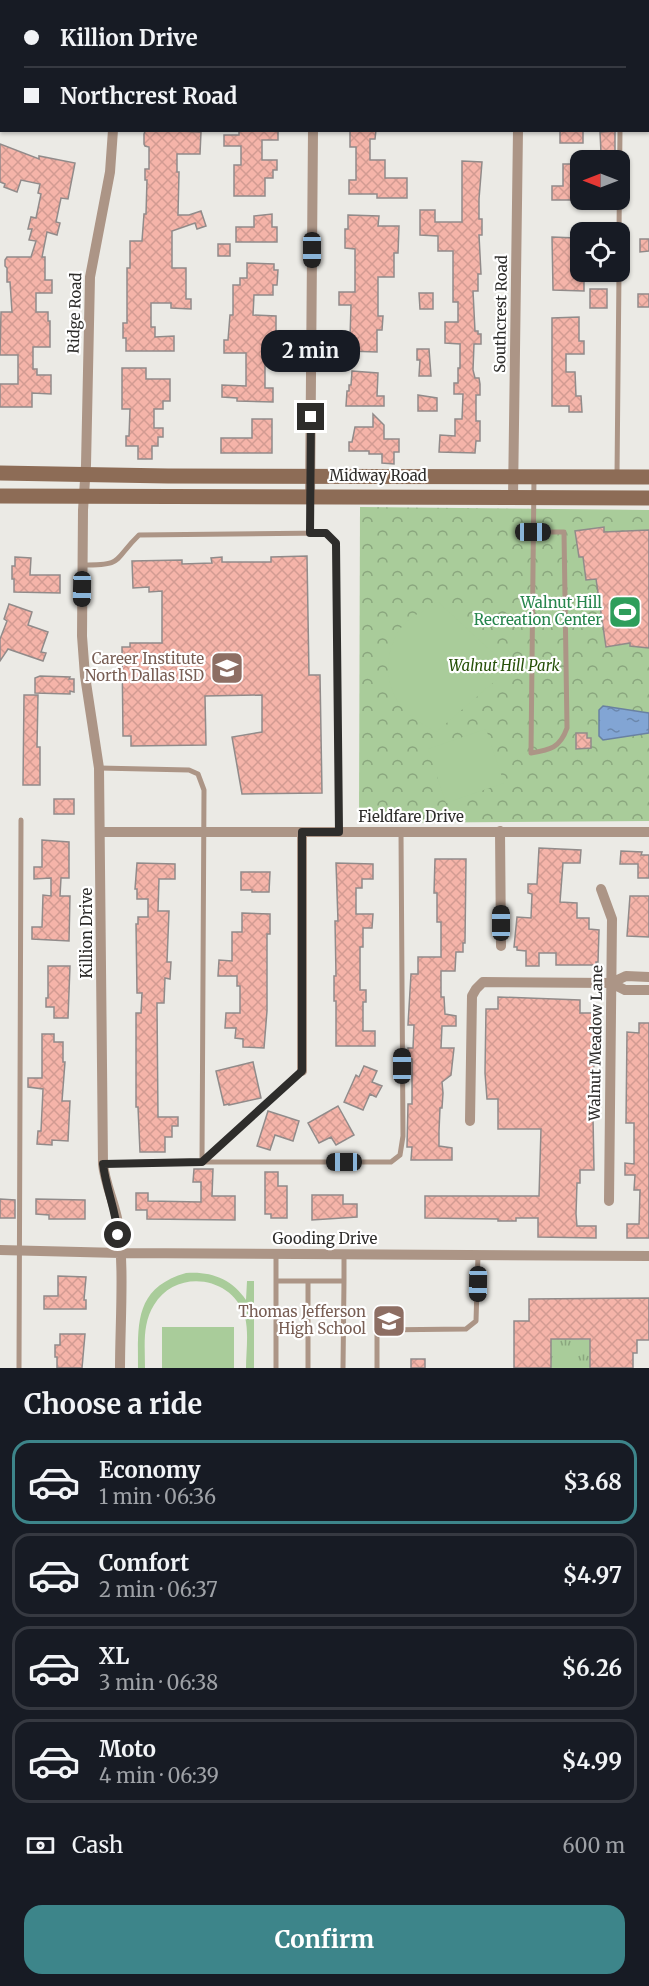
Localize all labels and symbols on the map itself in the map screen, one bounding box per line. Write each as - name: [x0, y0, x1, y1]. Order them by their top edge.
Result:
- north arrow: [570, 150, 630, 210]
- car: [303, 232, 321, 268]
- street label: Southcrest Road: [490, 255, 511, 373]
- street label: Ridge Road: [64, 272, 85, 354]
- callout: 2 min: [262, 330, 360, 372]
- route end: [297, 403, 324, 430]
- street label: Midway Road: [329, 466, 427, 485]
- car: [515, 523, 551, 541]
- car: [73, 571, 91, 607]
- place label: Walnut Hill Recreation Center: [474, 593, 602, 629]
- sports icon: Walnut Hill Recreation Center: [607, 594, 643, 630]
- place label: Career Institute North Dallas ISD: [85, 649, 204, 685]
- school or university icon: Career Institute North Dallas ISD: [209, 650, 245, 686]
- park label: Walnut Hill Park: [448, 656, 560, 675]
- street label: Fieldfare Drive: [358, 807, 464, 826]
- street label: Killion Drive: [77, 887, 96, 978]
- car: [492, 905, 510, 941]
- street label: Walnut Meadow Lane: [585, 965, 606, 1122]
- car: [393, 1048, 411, 1084]
- car: [326, 1153, 362, 1171]
- route start: [104, 1221, 131, 1248]
- street label: Gooding Drive: [273, 1229, 378, 1248]
- car: [469, 1266, 487, 1302]
- place label: Thomas Jefferson High School: [238, 1302, 366, 1338]
- school or university icon: Thomas Jefferson High School: [371, 1303, 407, 1339]

